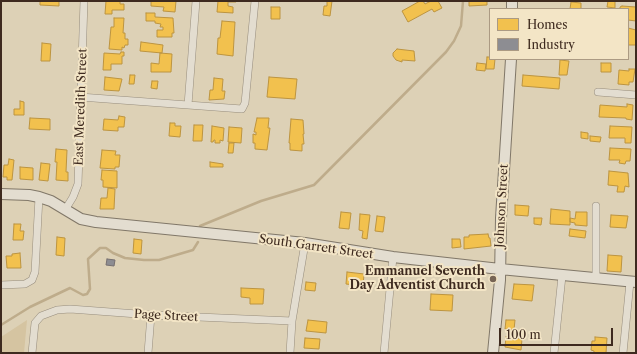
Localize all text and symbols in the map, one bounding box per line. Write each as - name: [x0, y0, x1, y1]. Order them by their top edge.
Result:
- legend: [489, 8, 629, 60]
- text: Homes: [527, 17, 567, 32]
- text: Industry: [527, 37, 575, 52]
- street label: East Meredith Street: [72, 48, 90, 166]
- street label: Johnson Street: [493, 164, 511, 248]
- street label: South Garrett Street: [258, 232, 374, 262]
- place label: Emmanuel Seventh Day Adventist Church: [349, 265, 485, 293]
- marker: Emmanuel Seventh Day Adventist Church: [488, 274, 498, 284]
- street label: Page Street: [134, 307, 198, 325]
- scale bar: [501, 320, 615, 346]
- text: 100 m: [506, 327, 541, 342]

